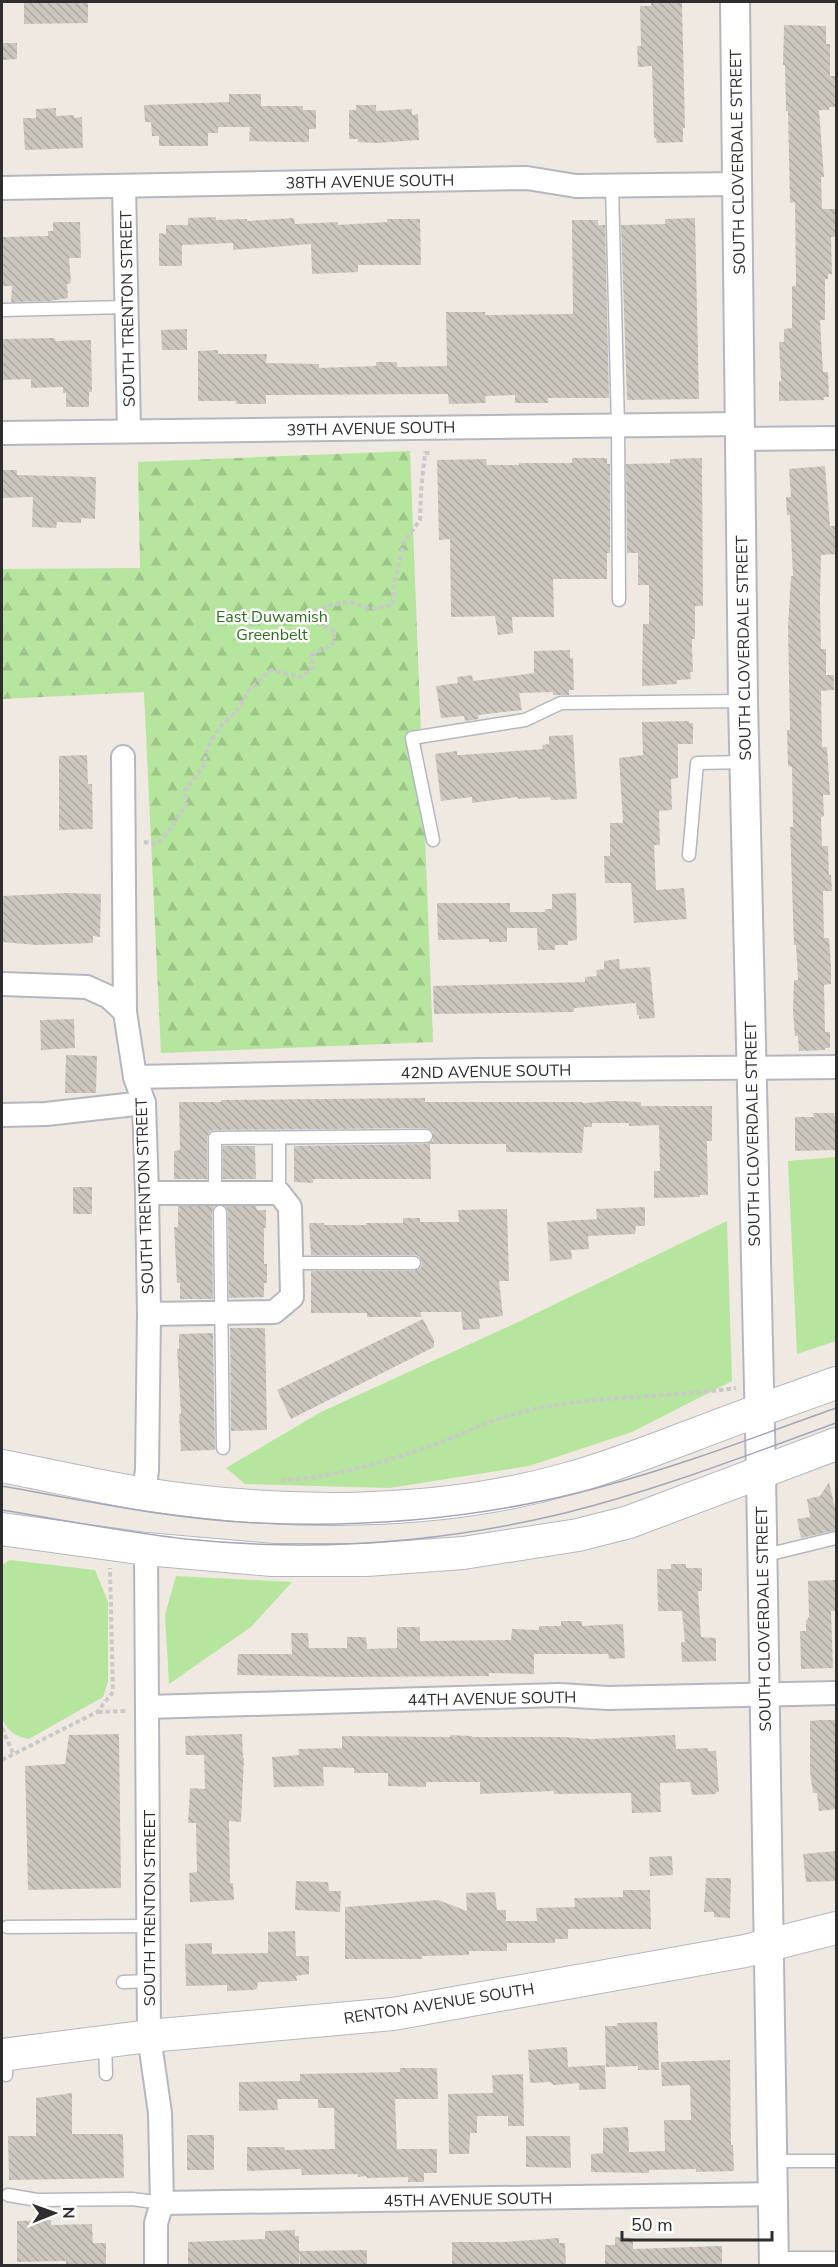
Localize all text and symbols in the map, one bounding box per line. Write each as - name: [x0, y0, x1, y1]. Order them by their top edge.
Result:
- street label: SOUTH CLOVERDALE STREET: [725, 49, 751, 275]
- street label: 38TH AVENUE SOUTH: [285, 170, 455, 194]
- street label: SOUTH TRENTON STREET: [115, 210, 141, 407]
- street label: 39TH AVENUE SOUTH: [286, 417, 456, 441]
- street label: SOUTH CLOVERDALE STREET: [731, 535, 757, 761]
- park label: East Duwamish Greenbelt: [216, 606, 328, 646]
- street label: SOUTH CLOVERDALE STREET: [740, 1021, 766, 1247]
- street label: 42ND AVENUE SOUTH: [401, 1060, 572, 1084]
- street label: SOUTH TRENTON STREET: [131, 1097, 159, 1294]
- street label: SOUTH CLOVERDALE STREET: [751, 1506, 777, 1732]
- street label: 44TH AVENUE SOUTH: [407, 1687, 577, 1711]
- street label: SOUTH TRENTON STREET: [139, 1809, 161, 2006]
- street label: RENTON AVENUE SOUTH: [342, 1978, 536, 2030]
- north arrow: [24, 2183, 84, 2243]
- street label: 45TH AVENUE SOUTH: [383, 2188, 553, 2212]
- scale bar: [622, 2204, 772, 2242]
- text: N: [57, 2207, 79, 2219]
- text: 50 m: [631, 2213, 673, 2237]

